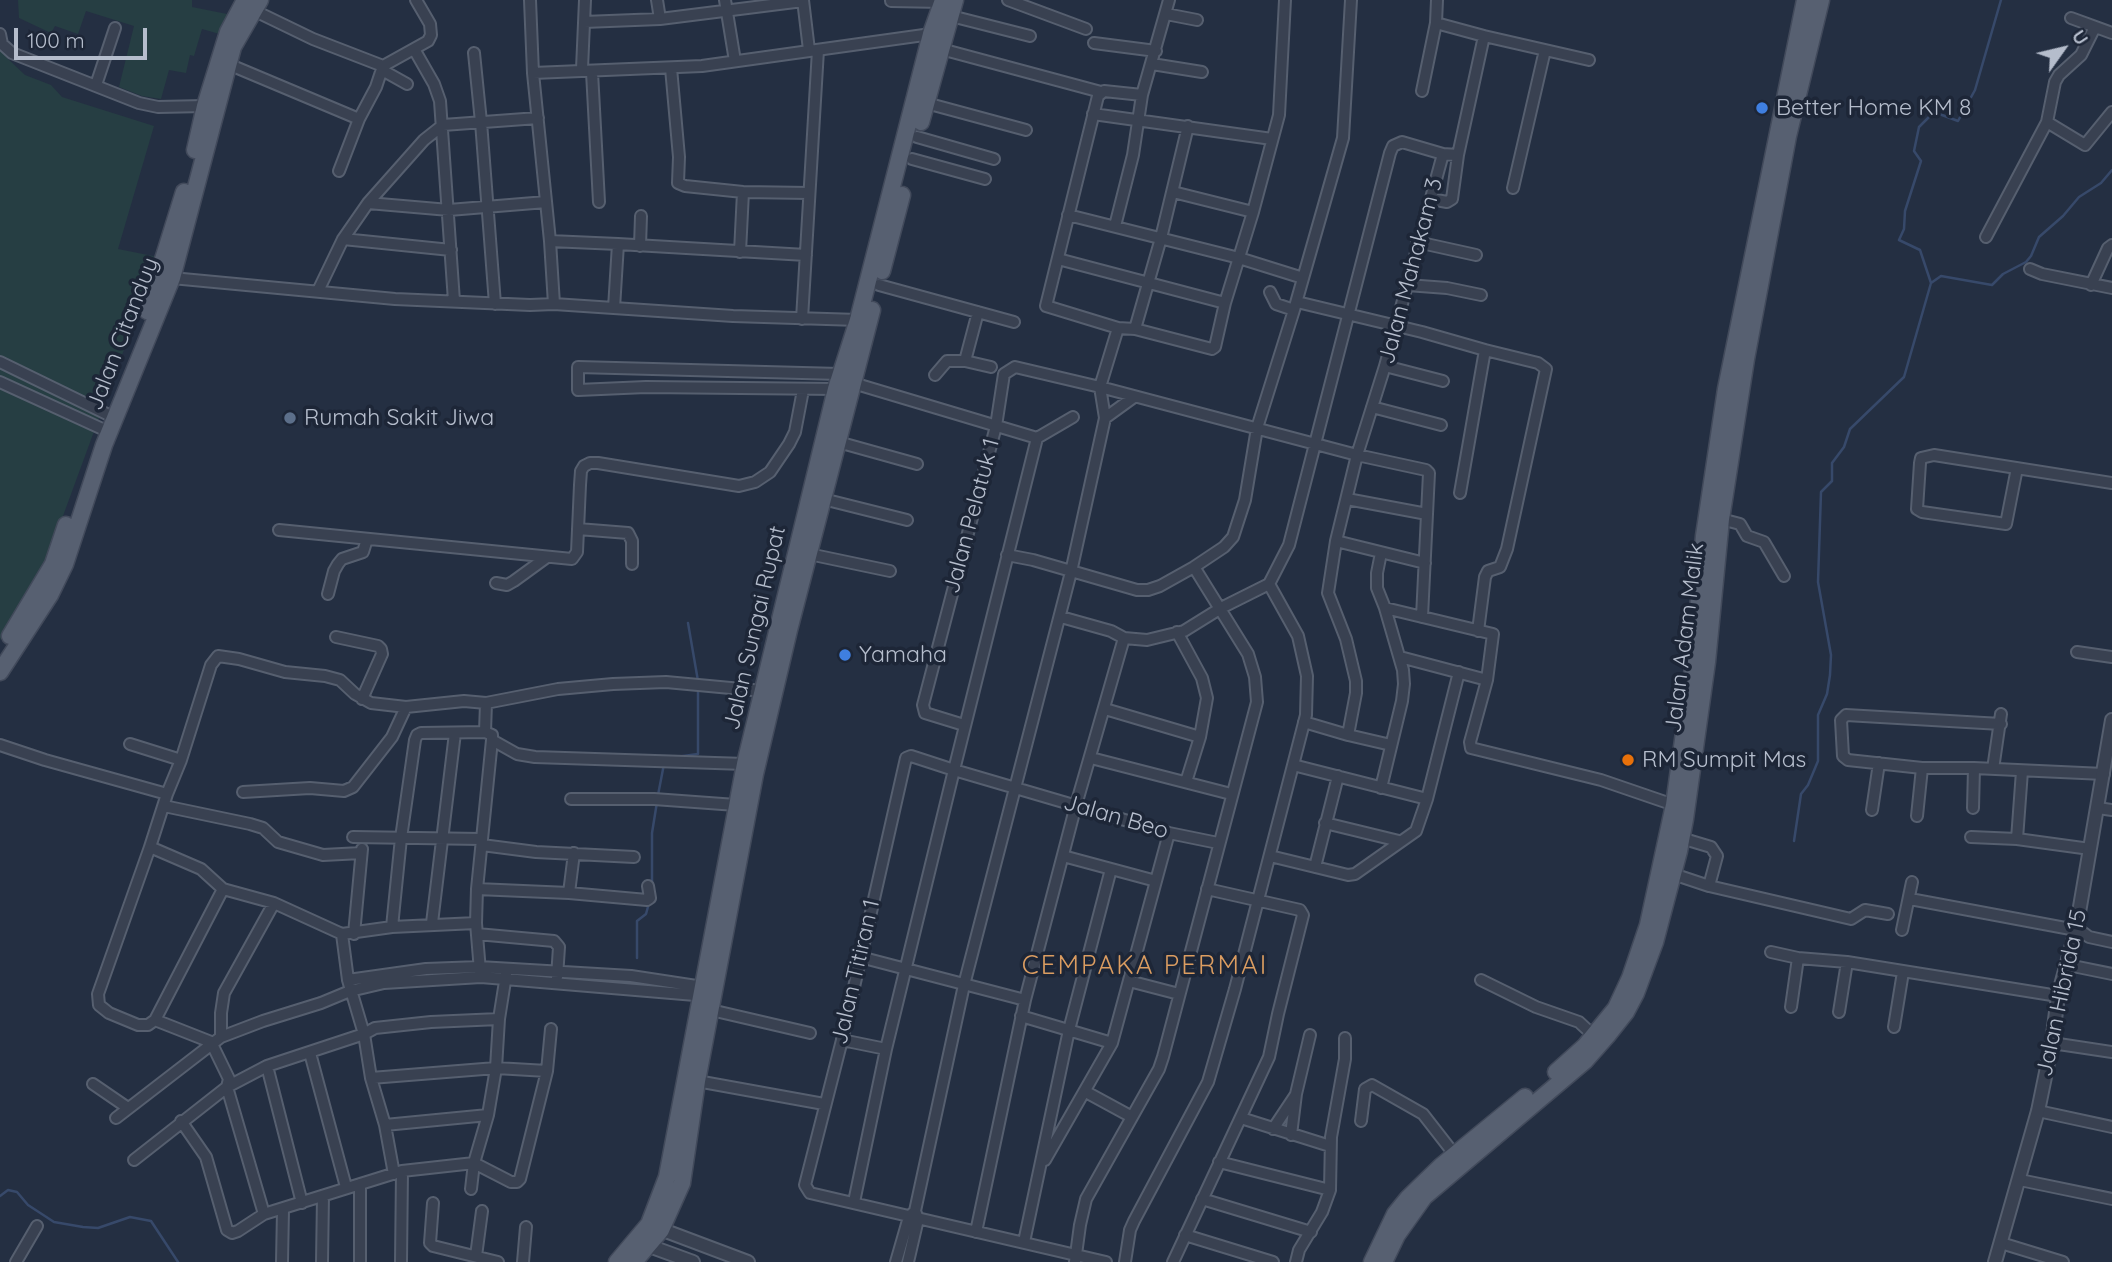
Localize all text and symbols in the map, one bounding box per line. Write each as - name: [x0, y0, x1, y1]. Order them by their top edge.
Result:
- scale bar: [18, 14, 150, 58]
- north arrow: [2028, 14, 2098, 84]
- text: U: [2067, 25, 2094, 50]
- text: 100 m: [27, 27, 85, 53]
- place label: Better Home KM 8: [1776, 94, 1971, 122]
- marker: Better Home KM 8: [1754, 100, 1770, 116]
- street label: Jalan Mahakam 3: [1373, 175, 1449, 367]
- street label: Jalan Citanduy: [81, 254, 165, 414]
- place label: Rumah Sakit Jiwa: [304, 404, 494, 432]
- marker: Rumah Sakit Jiwa: [282, 410, 298, 426]
- street label: Jalan Pelatuk 1: [938, 435, 1006, 597]
- street label: Jalan Sungai Rupat: [718, 523, 792, 733]
- street label: Jalan Adam Malik: [1660, 541, 1710, 735]
- place label: Yamaha: [859, 641, 947, 669]
- marker: Yamaha: [837, 647, 853, 663]
- place label: RM Sumpit Mas: [1642, 746, 1806, 774]
- marker: RM Sumpit Mas: [1620, 752, 1636, 768]
- street label: Jalan Beo: [1060, 789, 1172, 845]
- street label: Jalan Titiran 1: [826, 897, 886, 1047]
- street label: Jalan Hibrida 15: [2031, 907, 2093, 1079]
- district label: CEMPAKA PERMAI: [1023, 950, 1267, 982]

